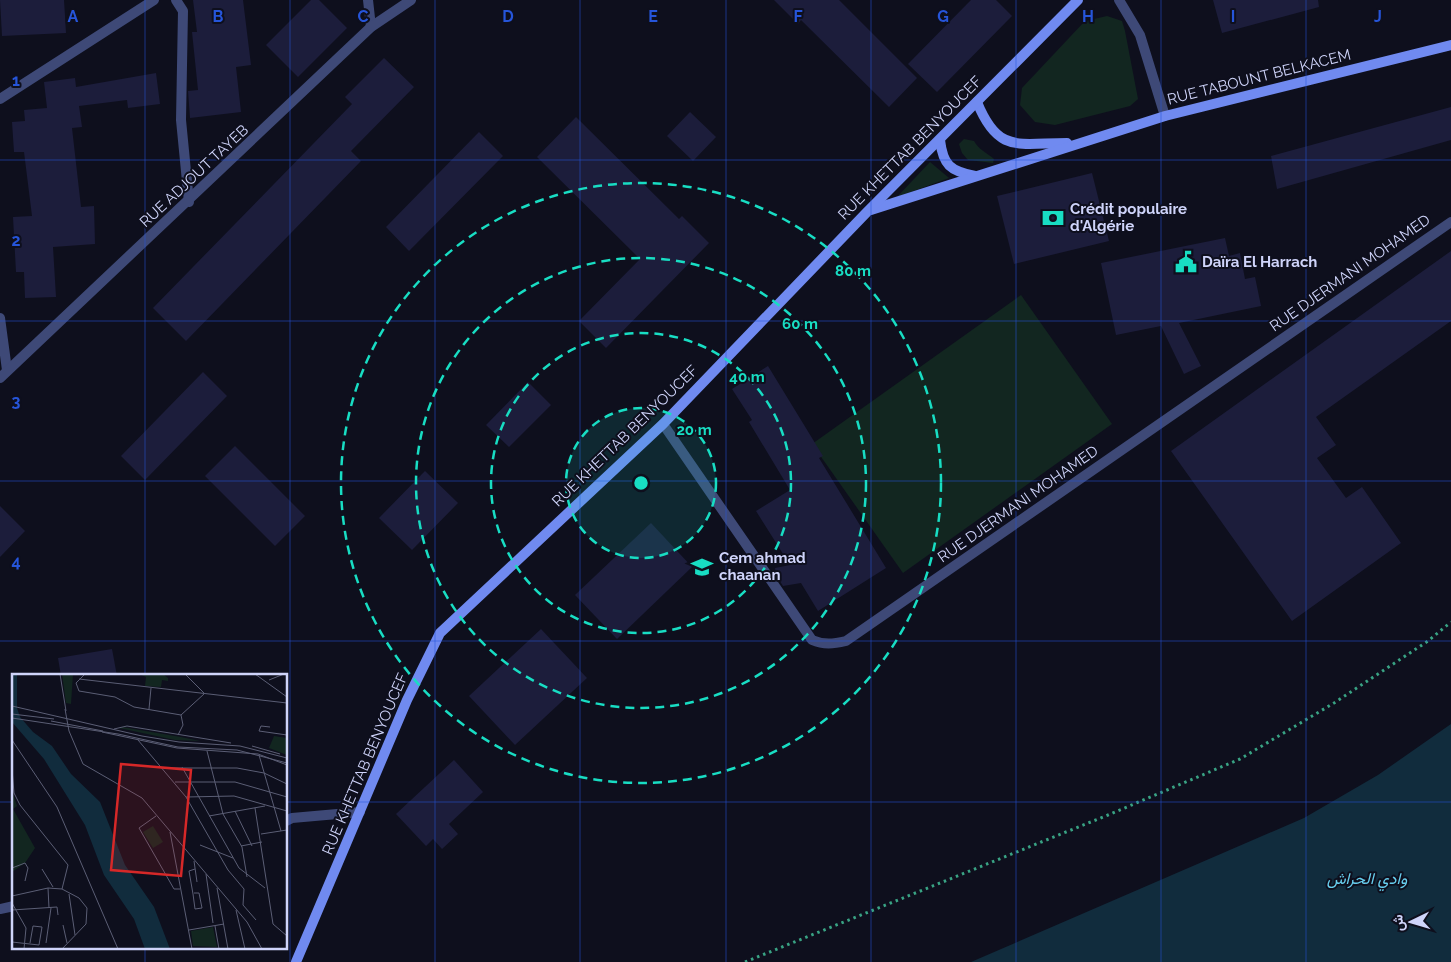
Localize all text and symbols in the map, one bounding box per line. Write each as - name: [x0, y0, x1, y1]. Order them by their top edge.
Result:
- text: A: [68, 7, 79, 26]
- text: B: [213, 7, 224, 26]
- text: C: [358, 7, 369, 26]
- text: D: [502, 7, 514, 26]
- text: E: [648, 7, 658, 26]
- text: F: [793, 7, 803, 26]
- text: G: [937, 7, 949, 26]
- text: H: [1082, 7, 1094, 26]
- text: I: [1231, 7, 1235, 26]
- text: J: [1374, 7, 1382, 26]
- street label: RUE TABOUNT BELKACEM: [1165, 45, 1353, 109]
- text: 1: [12, 71, 20, 90]
- street label: RUE KHETTAB BENYOUCEF: [834, 72, 986, 224]
- street label: RUE ADJOUT TAYEB: [136, 121, 252, 231]
- place label: Crédit populaire d'Algérie: [1070, 200, 1187, 235]
- bank icon: Crédit populaire d'Algérie: [1040, 205, 1066, 231]
- street label: RUE DJERMANI MOHAMED: [1266, 211, 1434, 335]
- text: 2: [11, 231, 21, 250]
- public building icon: Daïra El Harrach: [1173, 249, 1199, 275]
- place label: Daïra El Harrach: [1202, 253, 1317, 271]
- text: 80 m: [835, 262, 871, 280]
- text: 60 m: [782, 315, 818, 333]
- street label: RUE KHETTAB BENYOUCEF: [548, 361, 702, 510]
- text: 40 m: [729, 368, 765, 386]
- text: 3: [12, 392, 21, 411]
- text: 20 m: [676, 421, 712, 439]
- street label: RUE DJERMANI MOHAMED: [934, 442, 1102, 566]
- centre of rings: [632, 474, 650, 492]
- place label: Cem ahmad chaanan: [719, 549, 806, 584]
- text: 4: [11, 552, 21, 571]
- school or university icon: Cem ahmad chaanan: [689, 554, 715, 580]
- street label: RUE KHETTAB BENYOUCEF: [318, 670, 412, 858]
- inset map: [12, 674, 288, 950]
- water label: وادي الحراش: [1327, 869, 1407, 892]
- north arrow: [1386, 897, 1436, 947]
- text: ش: [1389, 914, 1408, 932]

